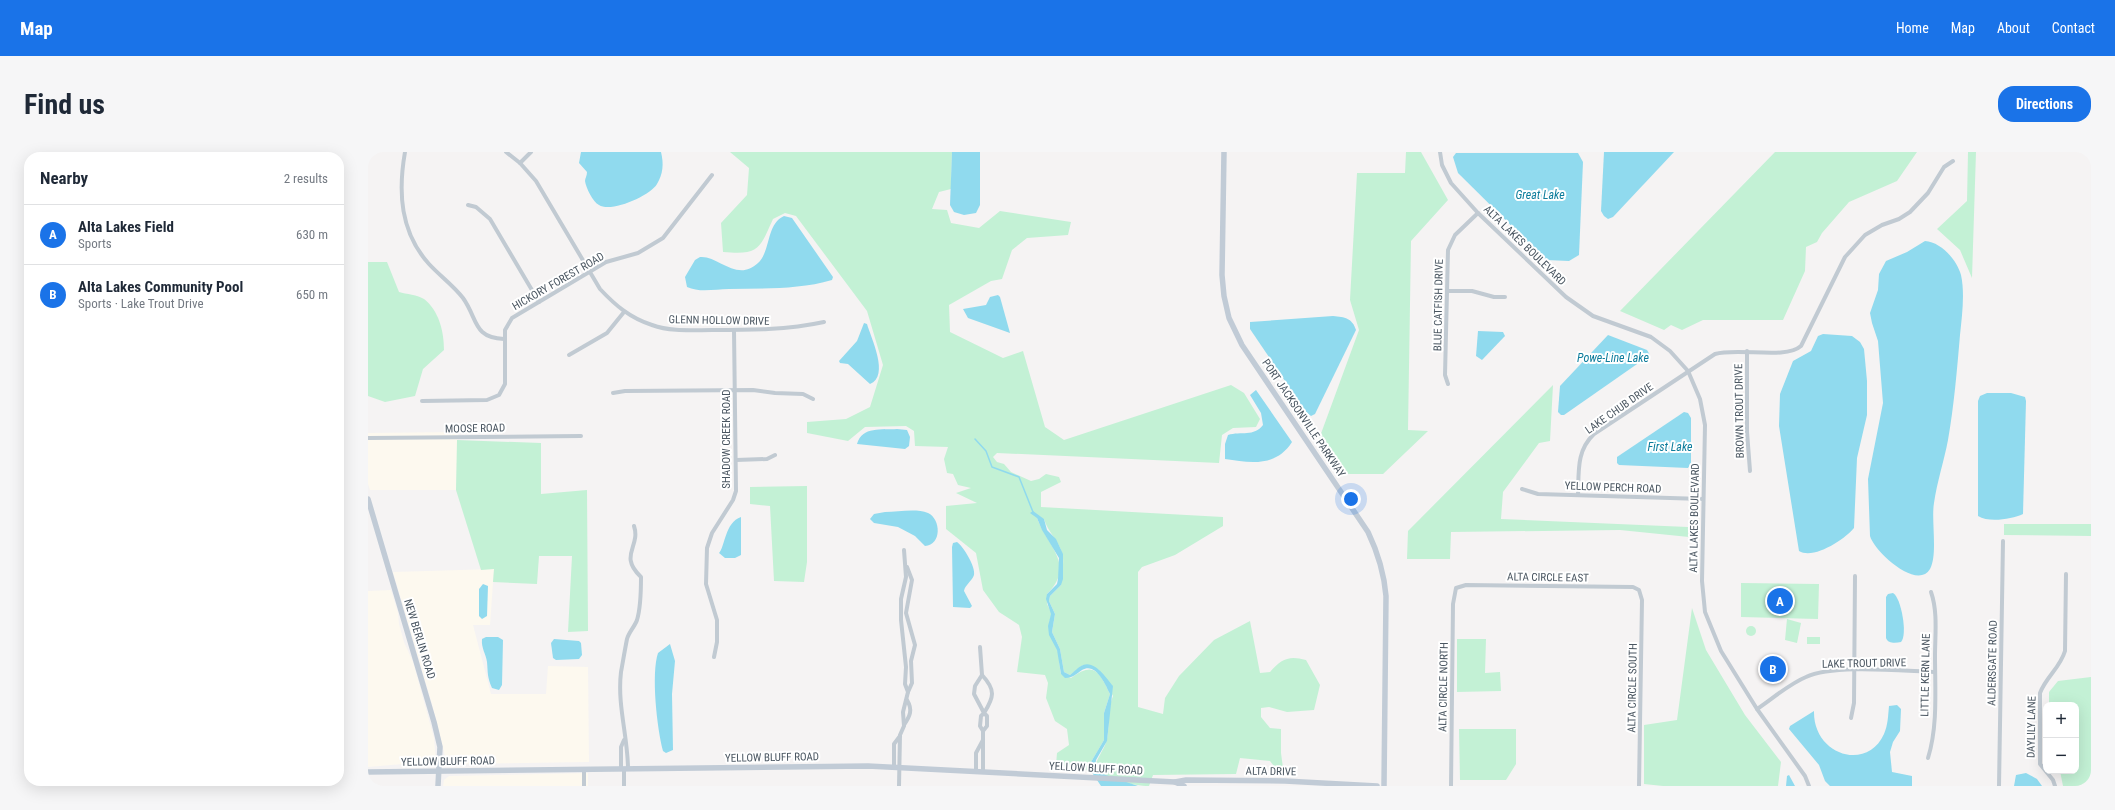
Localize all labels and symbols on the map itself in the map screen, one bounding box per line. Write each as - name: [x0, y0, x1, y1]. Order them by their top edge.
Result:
- water label: Great Lake: [1515, 188, 1565, 202]
- street label: ALTA LAKES BOULEVARD: [1481, 203, 1569, 288]
- street label: HICKORY FOREST ROAD: [510, 250, 607, 313]
- street label: BLUE CATFISH DRIVE: [1431, 258, 1446, 351]
- street label: GLENN HOLLOW DRIVE: [668, 313, 770, 328]
- water label: Powe-Line Lake: [1577, 351, 1649, 365]
- street label: PORT JACKSONVILLE PARKWAY: [1259, 357, 1348, 480]
- street label: BROWN TROUT DRIVE: [1732, 363, 1747, 459]
- street label: LAKE CHUB DRIVE: [1583, 380, 1656, 437]
- street label: SHADOW CREEK ROAD: [720, 389, 733, 489]
- street label: MOOSE ROAD: [445, 421, 505, 436]
- water label: First Lake: [1648, 440, 1693, 454]
- street label: ALTA LAKES BOULEVARD: [1687, 463, 1702, 573]
- street label: YELLOW PERCH ROAD: [1564, 479, 1662, 496]
- your location: [1341, 489, 1361, 509]
- street label: ALTA CIRCLE EAST: [1507, 570, 1589, 585]
- pin: A: [1767, 586, 1793, 616]
- street label: NEW BERLIN ROAD: [401, 598, 438, 681]
- street label: ALDERSGATE ROAD: [1985, 620, 2000, 706]
- street label: LITTLE KERN LANE: [1918, 633, 1933, 717]
- street label: ALTA CIRCLE NORTH: [1436, 642, 1451, 732]
- street label: ALTA CIRCLE SOUTH: [1625, 643, 1640, 733]
- pin: B: [1760, 654, 1786, 684]
- street label: LAKE TROUT DRIVE: [1822, 656, 1907, 671]
- street label: DAYLILY LANE: [2024, 695, 2039, 758]
- street label: YELLOW BLUFF ROAD: [725, 750, 819, 765]
- street label: YELLOW BLUFF ROAD: [401, 754, 495, 769]
- street label: YELLOW BLUFF ROAD: [1049, 760, 1143, 777]
- street label: ALTA DRIVE: [1245, 765, 1297, 778]

